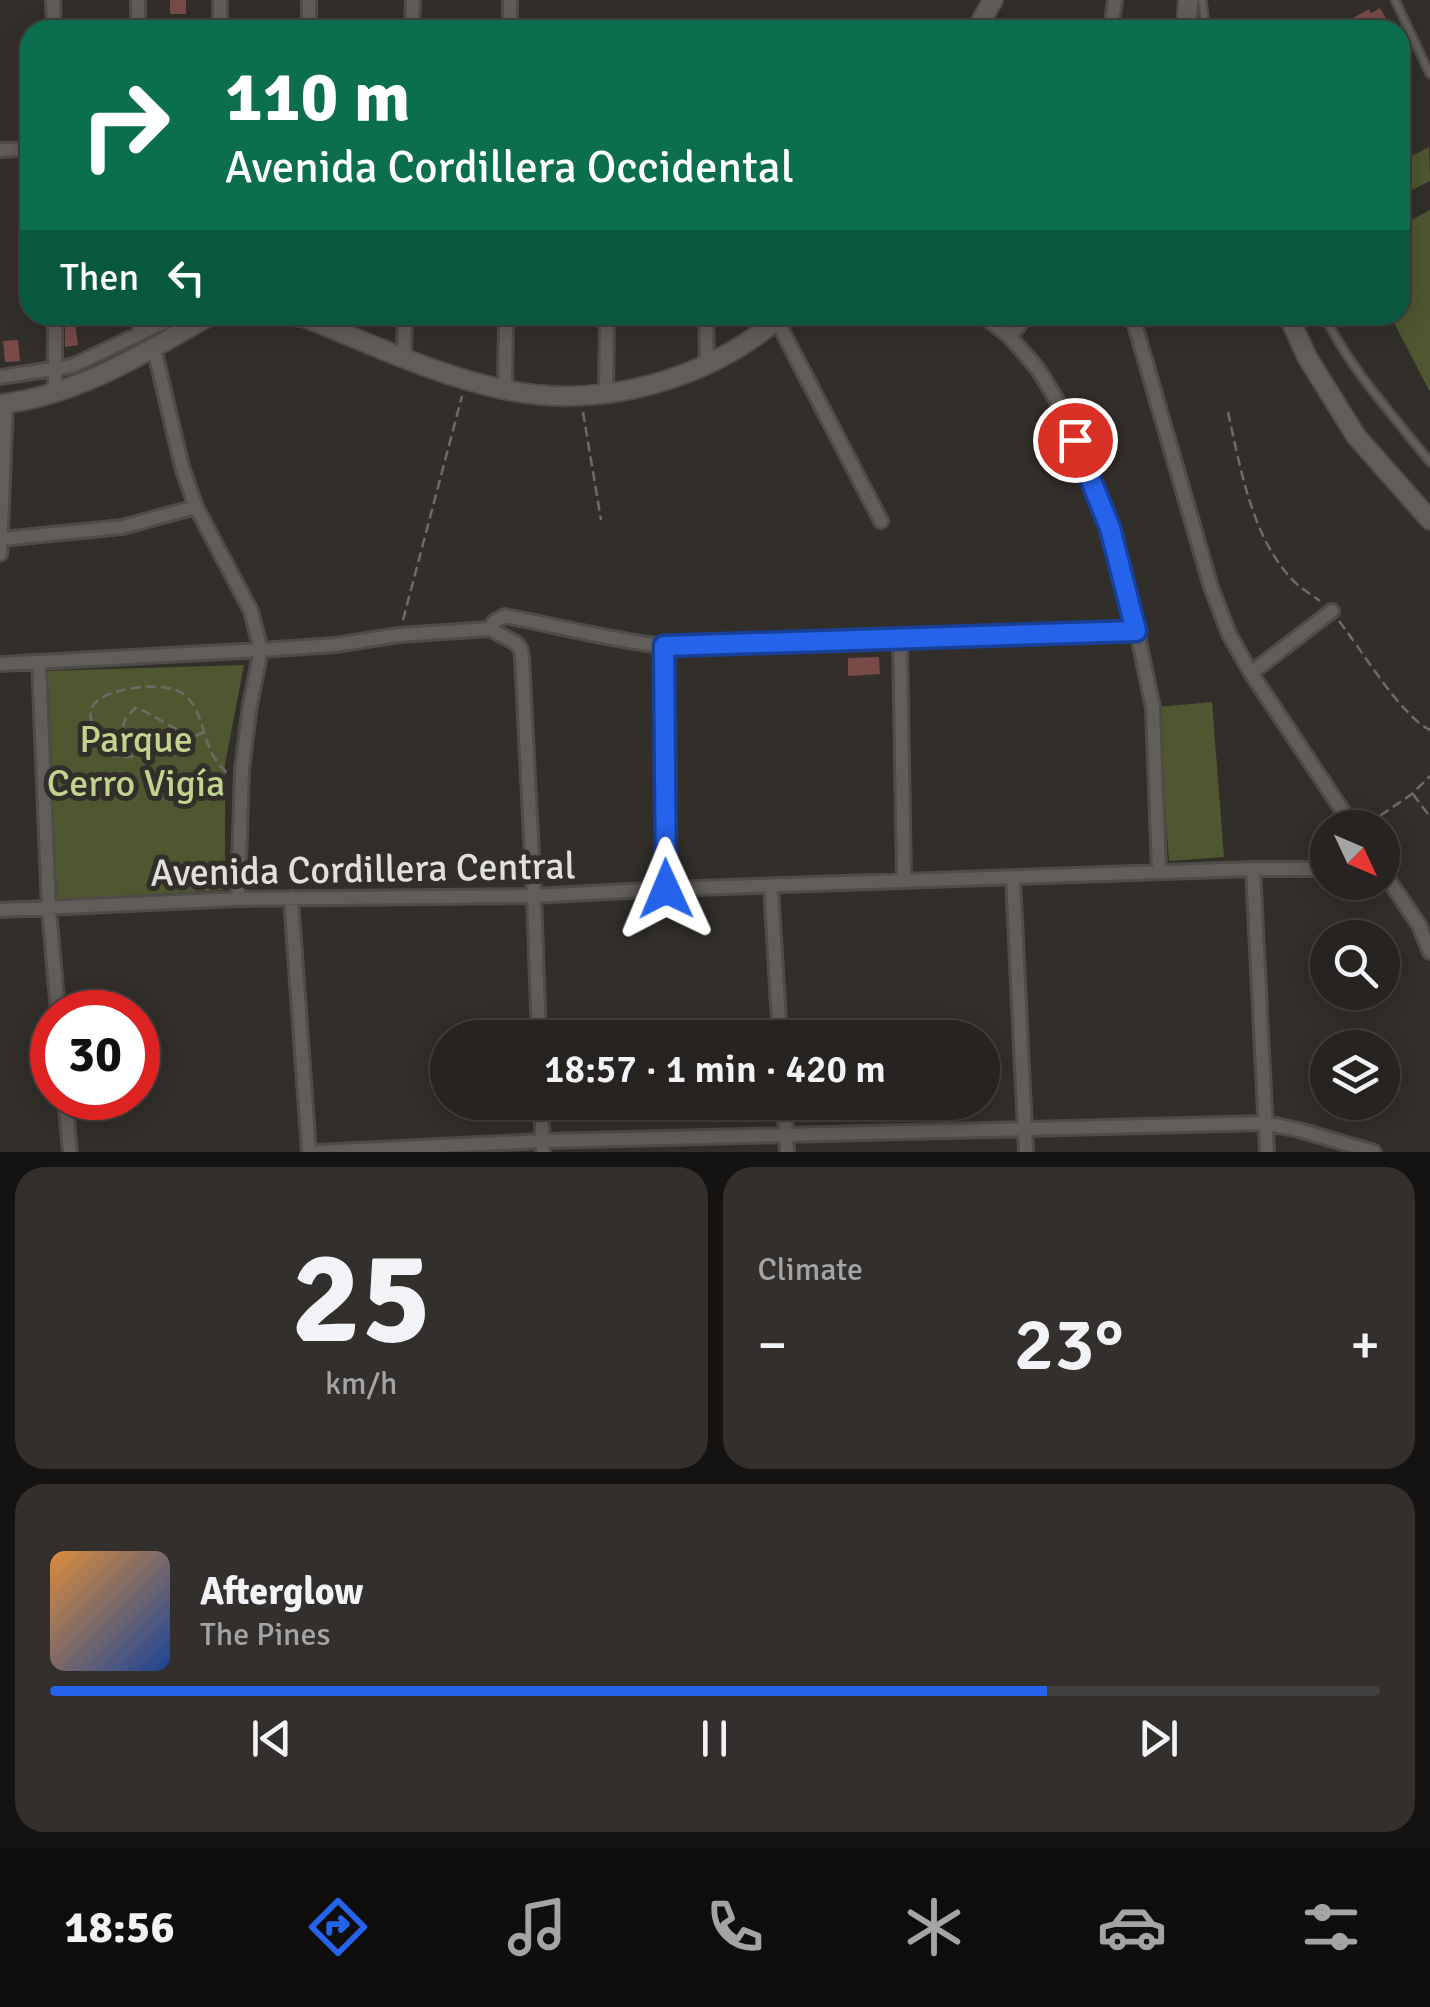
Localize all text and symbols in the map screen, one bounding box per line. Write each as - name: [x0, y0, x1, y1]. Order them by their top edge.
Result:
- text: 110 m: [225, 54, 410, 140]
- icon: right: [60, 60, 190, 190]
- text: Avenida Cordillera Occidental: [225, 140, 794, 195]
- icon: left: [159, 250, 214, 305]
- text: Then: [60, 254, 139, 301]
- pin: [1033, 398, 1118, 483]
- icon: arrive: [1048, 413, 1103, 468]
- park label: Parque Cerro Vigía: [47, 716, 225, 807]
- north arrow: [1310, 810, 1400, 900]
- map controls: [1310, 810, 1400, 1120]
- position arrow: [614, 837, 718, 941]
- street label: Avenida Cordillera Central: [150, 842, 576, 897]
- button: search: [1310, 920, 1400, 1010]
- speed limit sign: 30: [30, 990, 160, 1120]
- button: layers: [1310, 1030, 1400, 1120]
- text: 18:57 · 1 min · 420 m: [544, 1046, 886, 1093]
- text: 25: [291, 1219, 431, 1379]
- text: Climate: [758, 1250, 863, 1289]
- text: 23°: [1014, 1298, 1124, 1391]
- text: −: [758, 1311, 787, 1379]
- text: +: [1350, 1311, 1380, 1379]
- text: km/h: [325, 1364, 397, 1403]
- text: Afterglow: [200, 1568, 363, 1615]
- text: The Pines: [200, 1615, 331, 1654]
- icon: previous: [244, 1711, 299, 1766]
- icon: pause: [687, 1711, 742, 1766]
- icon: next: [1131, 1711, 1186, 1766]
- icon: directions: [303, 1892, 373, 1962]
- icon: music: [502, 1892, 572, 1962]
- icon: phone: [700, 1892, 770, 1962]
- icon: climate: [899, 1892, 969, 1962]
- icon: car: [1097, 1892, 1167, 1962]
- icon: filters: [1296, 1892, 1366, 1962]
- text: 18:56: [64, 1900, 175, 1955]

